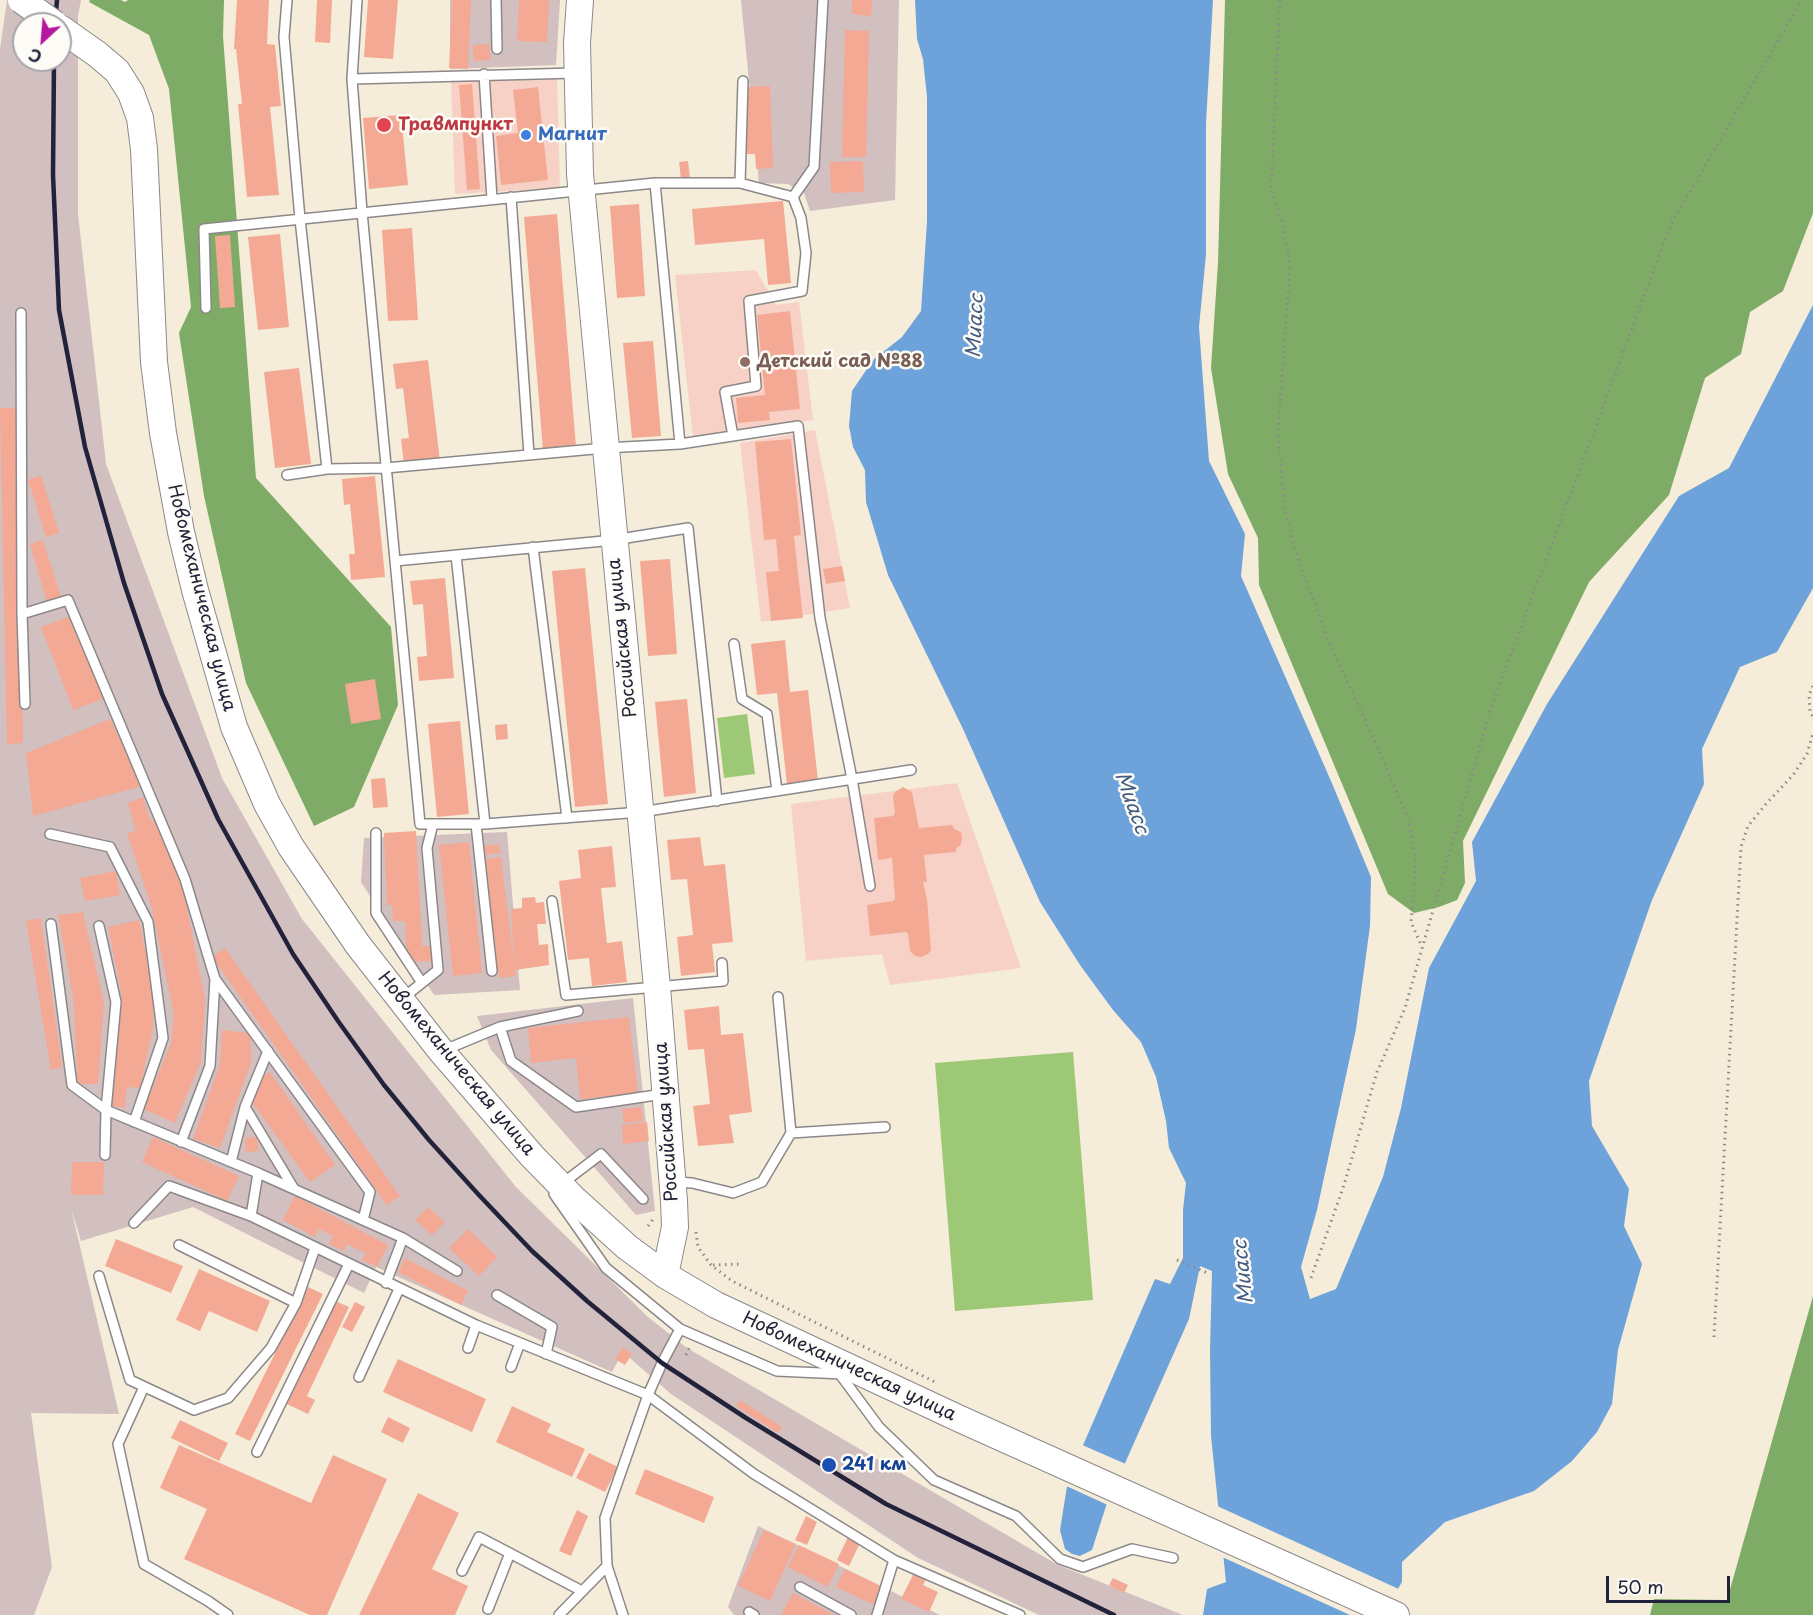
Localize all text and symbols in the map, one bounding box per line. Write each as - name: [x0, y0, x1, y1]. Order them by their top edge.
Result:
- north arrow: [12, 12, 72, 72]
- text: С: [24, 43, 46, 70]
- place label: Травмпункт: [398, 114, 513, 136]
- marker: Травмпункт: [375, 116, 393, 134]
- place label: Магнит: [538, 124, 606, 146]
- marker: Магнит: [519, 128, 533, 142]
- water label: Миасс: [962, 293, 990, 359]
- place label: Детский сад №88: [757, 351, 923, 373]
- marker: Детский сад №88: [738, 355, 752, 369]
- street label: Новомеханическая улица: [162, 482, 240, 714]
- street label: Российская улица: [604, 557, 642, 719]
- water label: Миасс: [1109, 769, 1153, 837]
- street label: Новомеханическая улица: [373, 968, 539, 1160]
- street label: Российская улица: [651, 1042, 683, 1202]
- water label: Миасс: [1229, 1239, 1259, 1305]
- street label: Новомеханическая улица: [739, 1308, 959, 1426]
- place label: 241 км: [842, 1454, 907, 1476]
- marker: 241 км: [820, 1456, 838, 1474]
- scale bar: [1609, 1564, 1734, 1602]
- text: 50 m: [1617, 1573, 1664, 1600]

